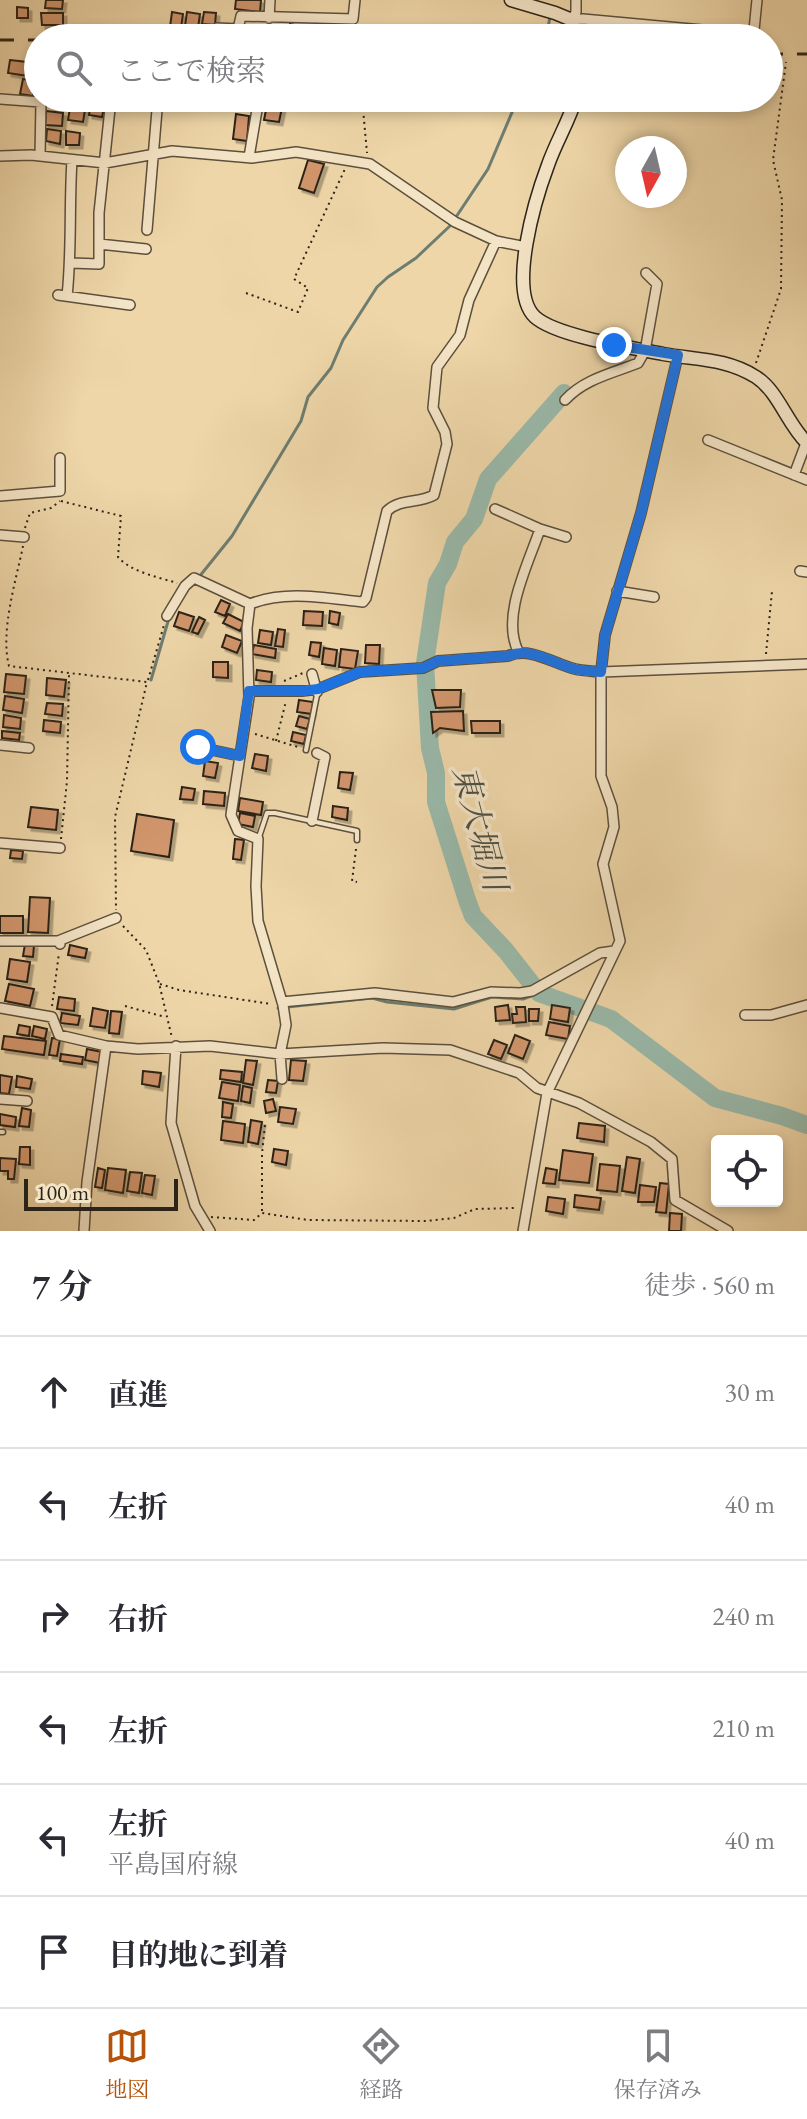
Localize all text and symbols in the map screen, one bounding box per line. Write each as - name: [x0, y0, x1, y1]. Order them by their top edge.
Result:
- search box: [24, 24, 783, 112]
- icon: search: [52, 46, 96, 90]
- text: ここで検索: [116, 51, 266, 90]
- north arrow: [615, 136, 687, 208]
- route end: [596, 327, 632, 363]
- route start: [180, 729, 216, 765]
- water label: 東大堀川: [443, 761, 518, 898]
- map controls: [711, 1135, 783, 1207]
- button: locate: [711, 1135, 783, 1207]
- scale bar: [24, 1175, 178, 1211]
- text: 100 m: [36, 1178, 89, 1207]
- text: 7 分: [32, 1264, 92, 1308]
- text: 徒歩 · 560 m: [645, 1268, 775, 1302]
- icon: ahead: [32, 1370, 76, 1414]
- text: 直進: [108, 1375, 168, 1414]
- text: 30 m: [725, 1375, 775, 1409]
- icon: left: [32, 1482, 76, 1526]
- text: 左折: [108, 1487, 168, 1526]
- text: 40 m: [725, 1487, 775, 1521]
- icon: right: [32, 1594, 76, 1638]
- text: 右折: [108, 1599, 168, 1638]
- text: 240 m: [712, 1599, 775, 1633]
- icon: left: [32, 1706, 76, 1750]
- text: 左折: [108, 1711, 168, 1750]
- text: 210 m: [712, 1711, 775, 1745]
- text: 左折: [108, 1804, 168, 1843]
- icon: left: [32, 1818, 76, 1862]
- text: 40 m: [725, 1823, 775, 1857]
- text: 平島国府線: [108, 1847, 238, 1881]
- icon: arrive: [32, 1930, 76, 1974]
- text: 目的地に到着: [108, 1935, 288, 1974]
- tab: 地図: [105, 2024, 149, 2104]
- tab: 経路: [359, 2024, 404, 2104]
- tab: 保存済み: [614, 2024, 702, 2104]

